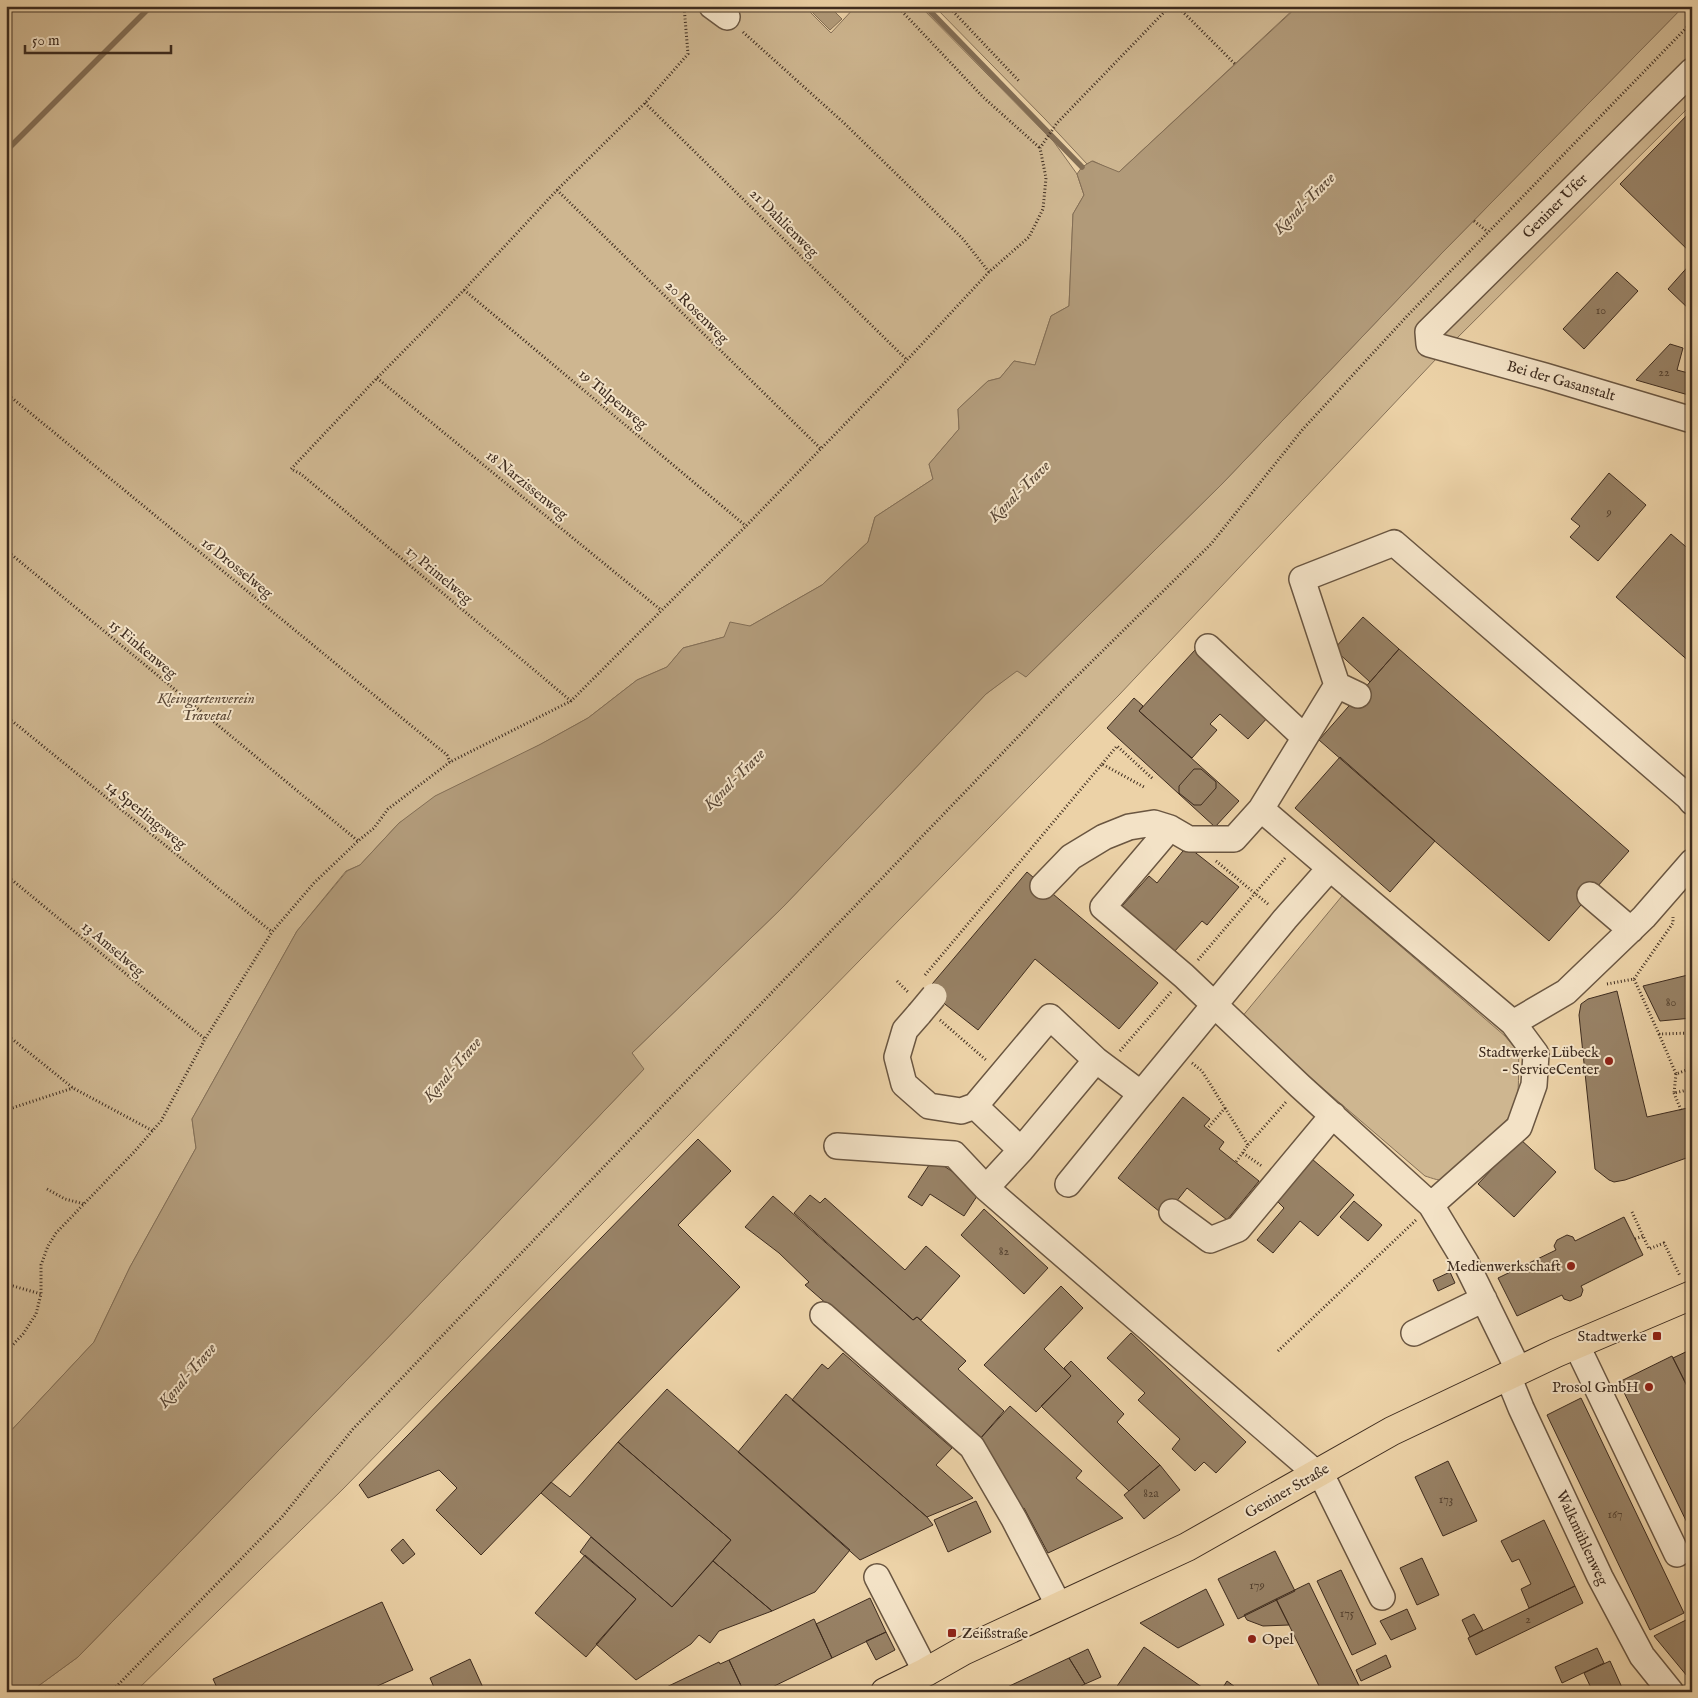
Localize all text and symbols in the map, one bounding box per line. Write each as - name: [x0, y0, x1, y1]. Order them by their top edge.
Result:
- scale bar: [25, 22, 171, 54]
- text: 50 m: [32, 31, 60, 50]
- water label: Kanal-Trave: [1269, 168, 1341, 240]
- street label: Geniner Ufer: [1518, 169, 1592, 243]
- street label: 21 Dahlienweg: [745, 184, 823, 262]
- street label: 20 Rosenweg: [661, 276, 733, 348]
- house number: 10: [1596, 303, 1606, 318]
- street label: Bei der Gasanstalt: [1505, 356, 1617, 406]
- street label: 19 Tulpenweg: [574, 365, 652, 434]
- house number: 22: [1658, 365, 1670, 380]
- street label: 18 Narzissenweg: [482, 446, 573, 524]
- water label: Kanal-Trave: [984, 456, 1056, 528]
- house number: 9: [1605, 505, 1612, 520]
- street label: 16 Drosselweg: [197, 533, 277, 603]
- street label: 17 Primelweg: [402, 542, 477, 609]
- street label: 15 Finkenweg: [105, 615, 182, 684]
- park label: Kleingartenverein Travetal: [156, 689, 255, 725]
- water label: Kanal-Trave: [699, 744, 771, 816]
- street label: 14 Sperlingsweg: [102, 777, 191, 854]
- street label: 13 Amselweg: [77, 917, 149, 982]
- house number: 80: [1666, 995, 1676, 1010]
- water label: Kanal-Trave: [419, 1033, 487, 1107]
- place label: Stadtwerke Lübeck - ServiceCenter: [1479, 1043, 1600, 1079]
- marker: Stadtwerke Lübeck - ServiceCenter: [1603, 1055, 1615, 1067]
- house number: 82: [999, 1244, 1010, 1259]
- place label: Medienwerkschaft: [1447, 1257, 1561, 1276]
- marker: Medienwerkschaft: [1565, 1260, 1577, 1272]
- place label: Stadtwerke: [1578, 1327, 1647, 1346]
- marker: Stadtwerke: [1651, 1330, 1663, 1342]
- water label: Kanal-Trave: [154, 1339, 222, 1413]
- place label: Prosol GmbH: [1552, 1378, 1639, 1397]
- marker: Prosol GmbH: [1643, 1381, 1655, 1393]
- street label: Geniner Straße: [1242, 1459, 1333, 1523]
- house number: 82a: [1143, 1486, 1160, 1501]
- street label: Walkmühlenweg: [1552, 1487, 1613, 1589]
- house number: 173: [1439, 1492, 1453, 1507]
- house number: 167: [1607, 1507, 1623, 1522]
- house number: 179: [1249, 1578, 1265, 1593]
- house number: 175: [1340, 1606, 1355, 1621]
- house number: 2: [1525, 1612, 1531, 1627]
- place label: Zeißstraße: [962, 1624, 1028, 1643]
- marker: Zeißstraße: [946, 1627, 958, 1639]
- place label: Opel: [1262, 1630, 1294, 1649]
- marker: Opel: [1246, 1633, 1258, 1645]

